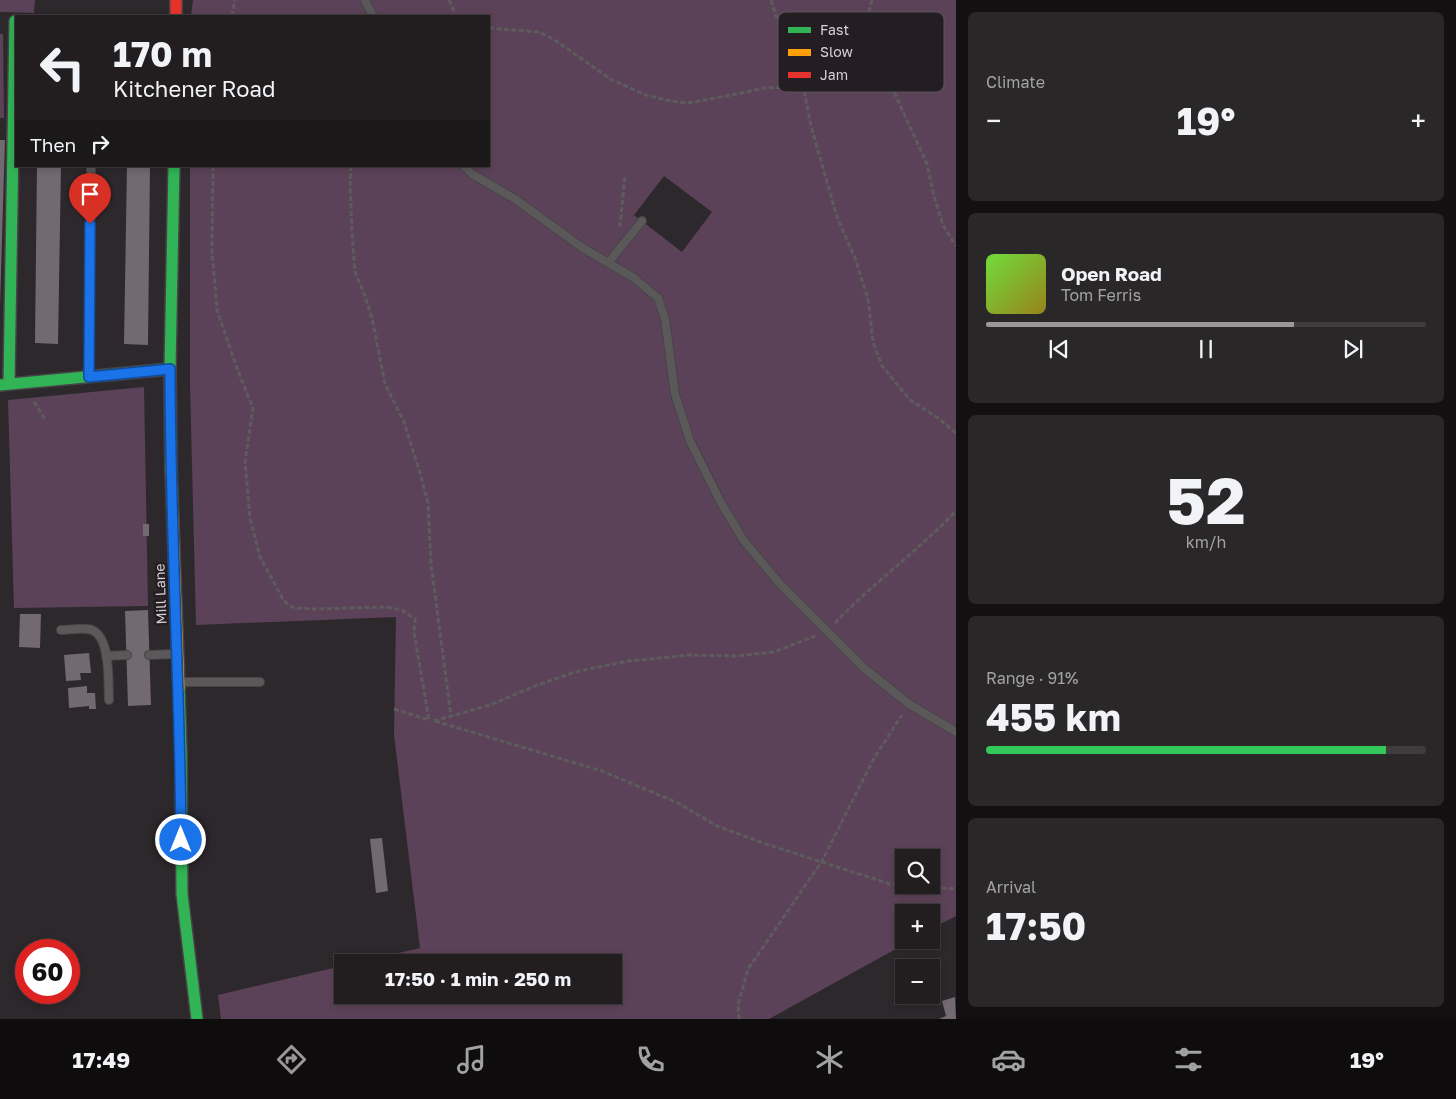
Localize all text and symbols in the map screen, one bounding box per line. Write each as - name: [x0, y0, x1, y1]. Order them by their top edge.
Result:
- legend: [778, 12, 944, 92]
- text: Fast: [820, 21, 849, 38]
- text: 170 m: [113, 33, 212, 75]
- icon: left: [30, 35, 95, 100]
- text: Slow: [820, 43, 853, 60]
- text: Jam: [820, 66, 848, 83]
- text: Climate: [986, 72, 1045, 92]
- text: Kitchener Road: [113, 75, 275, 102]
- text: 19°: [1177, 98, 1235, 143]
- text: −: [986, 104, 1001, 137]
- text: +: [1411, 104, 1426, 137]
- icon: right: [86, 130, 114, 158]
- text: Then: [30, 133, 76, 156]
- pin: [69, 173, 111, 224]
- icon: arrive: [76, 180, 104, 208]
- text: Open Road: [1061, 262, 1162, 285]
- text: Tom Ferris: [1061, 285, 1141, 305]
- icon: previous: [1045, 335, 1073, 363]
- icon: pause: [1192, 335, 1220, 363]
- icon: next: [1339, 335, 1367, 363]
- text: 52: [1166, 460, 1246, 538]
- text: km/h: [1186, 532, 1226, 552]
- street label: Mill Lane: [150, 563, 170, 625]
- text: Range · 91%: [986, 668, 1078, 688]
- text: 455 km: [986, 694, 1121, 739]
- position arrow: [154, 813, 206, 865]
- map controls: [895, 849, 940, 1004]
- button: search: [895, 849, 940, 894]
- text: Arrival: [986, 877, 1036, 897]
- text: 17:50: [986, 903, 1086, 948]
- button: +: [895, 904, 940, 949]
- speed limit sign: 60: [15, 939, 80, 1004]
- button: −: [895, 959, 940, 1004]
- text: 17:50 · 1 min · 250 m: [385, 967, 571, 990]
- icon: directions: [274, 1042, 309, 1077]
- icon: music: [454, 1042, 489, 1077]
- icon: phone: [633, 1042, 668, 1077]
- icon: climate: [812, 1042, 847, 1077]
- icon: car: [991, 1042, 1026, 1077]
- icon: filters: [1171, 1042, 1206, 1077]
- text: 17:49: [72, 1046, 130, 1073]
- text: 19°: [1350, 1046, 1384, 1073]

